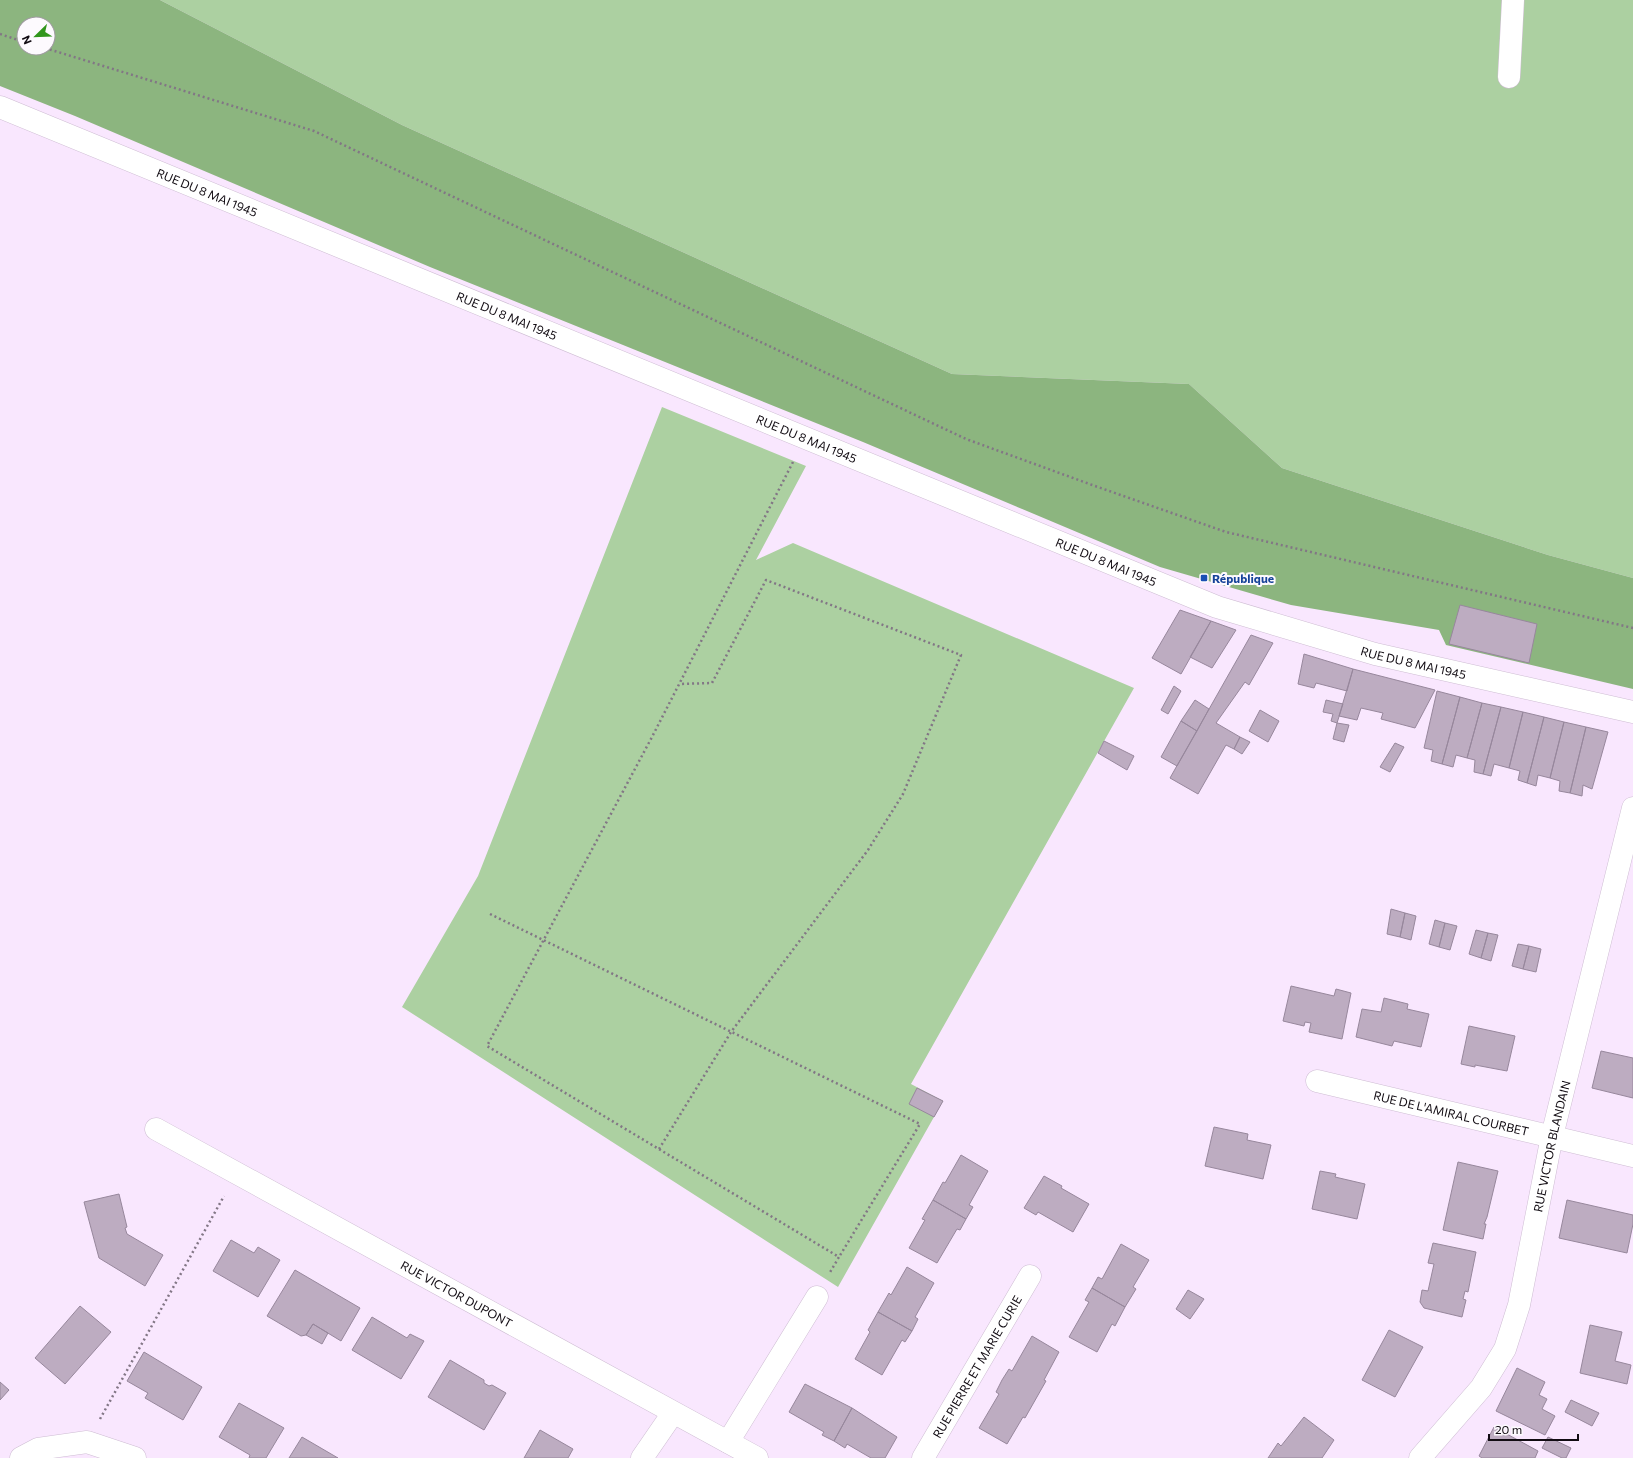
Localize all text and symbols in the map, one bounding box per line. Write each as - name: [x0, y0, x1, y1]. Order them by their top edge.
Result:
- north arrow: [16, 16, 56, 56]
- text: N: [19, 34, 34, 46]
- street label: RUE DU 8 MAI 1945: [155, 165, 260, 219]
- street label: RUE DU 8 MAI 1945: [454, 288, 559, 342]
- street label: RUE DU 8 MAI 1945: [754, 411, 859, 465]
- street label: RUE DU 8 MAI 1945: [1054, 535, 1159, 588]
- place label: République: [1212, 571, 1274, 585]
- marker: République: [1199, 573, 1209, 583]
- street label: RUE DU 8 MAI 1945: [1359, 643, 1468, 681]
- street label: RUE VICTOR BLANDAIN: [1530, 1079, 1573, 1213]
- street label: RUE DE L'AMIRAL COURBET: [1372, 1088, 1531, 1138]
- street label: RUE VICTOR DUPONT: [399, 1258, 515, 1330]
- street label: RUE PIERRE ET MARIE CURIE: [929, 1293, 1024, 1440]
- scale bar: [1489, 1416, 1578, 1442]
- text: 20 m: [1495, 1422, 1522, 1436]

